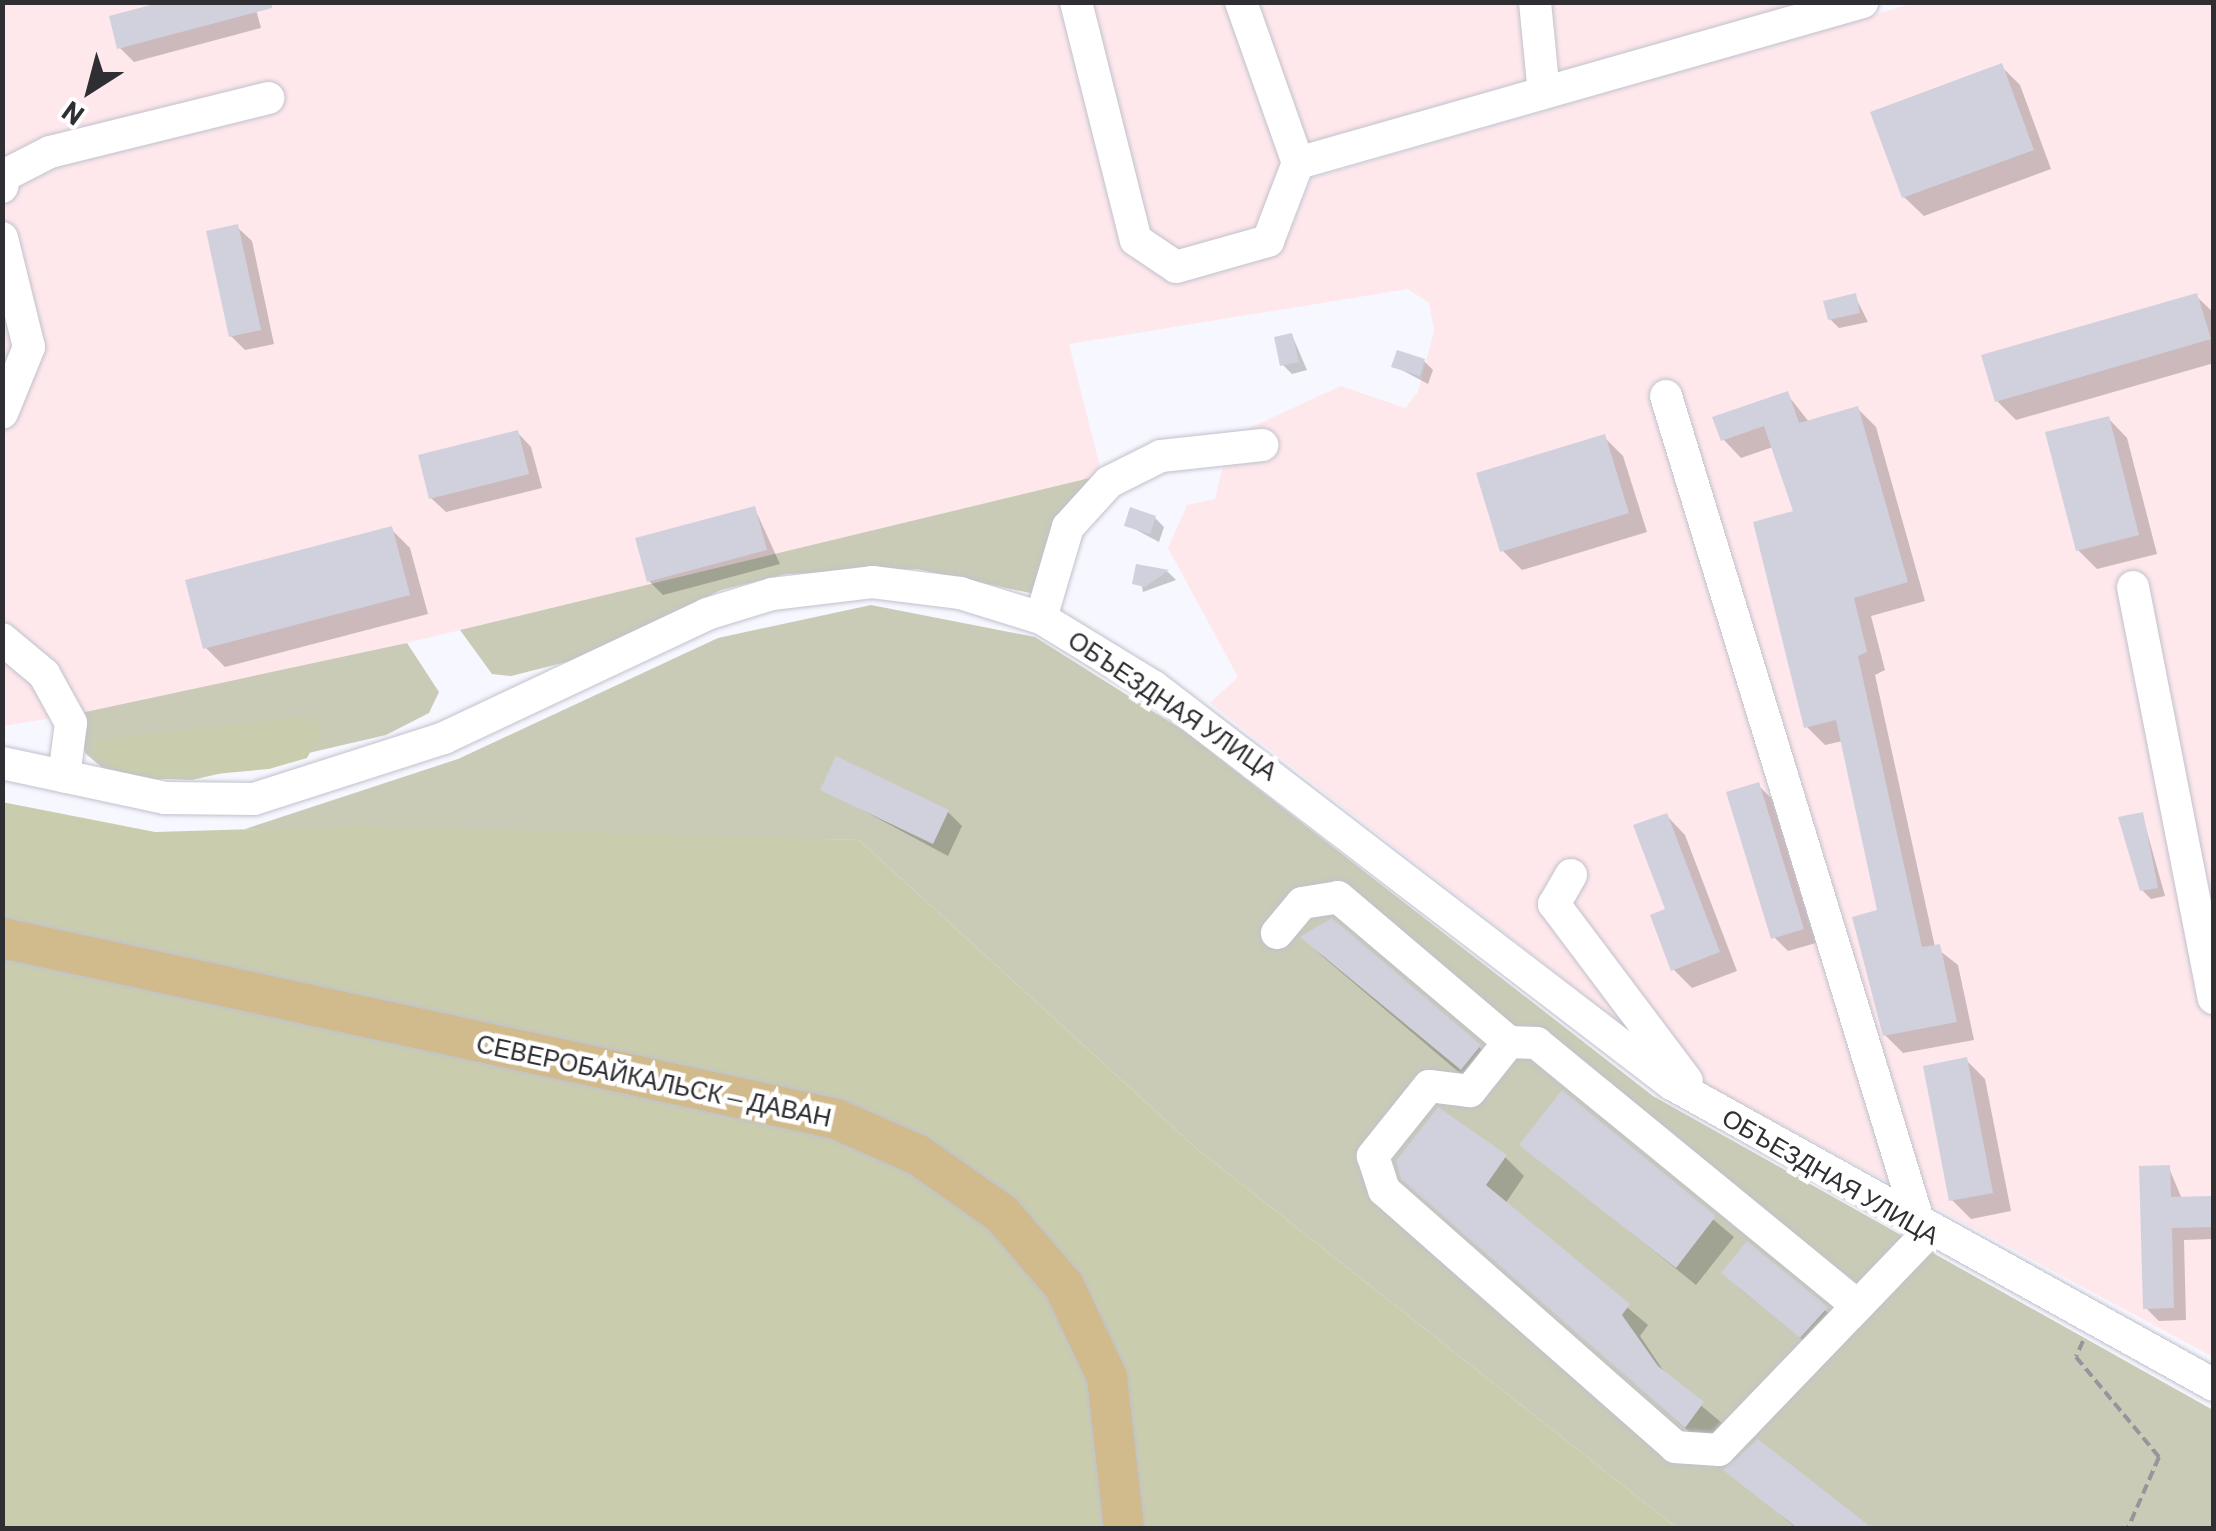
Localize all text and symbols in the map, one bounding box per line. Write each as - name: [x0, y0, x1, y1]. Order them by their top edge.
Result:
- north arrow: [40, 40, 140, 140]
- text: N: [55, 95, 90, 133]
- street label: ОБЪЕЗДНАЯ УЛИЦА: [1063, 624, 1283, 786]
- street label: СЕВЕРОБАЙКАЛЬСК — ДАВАН: [474, 1028, 834, 1132]
- street label: ОБЪЕЗДНАЯ УЛИЦА: [1717, 1102, 1945, 1250]

